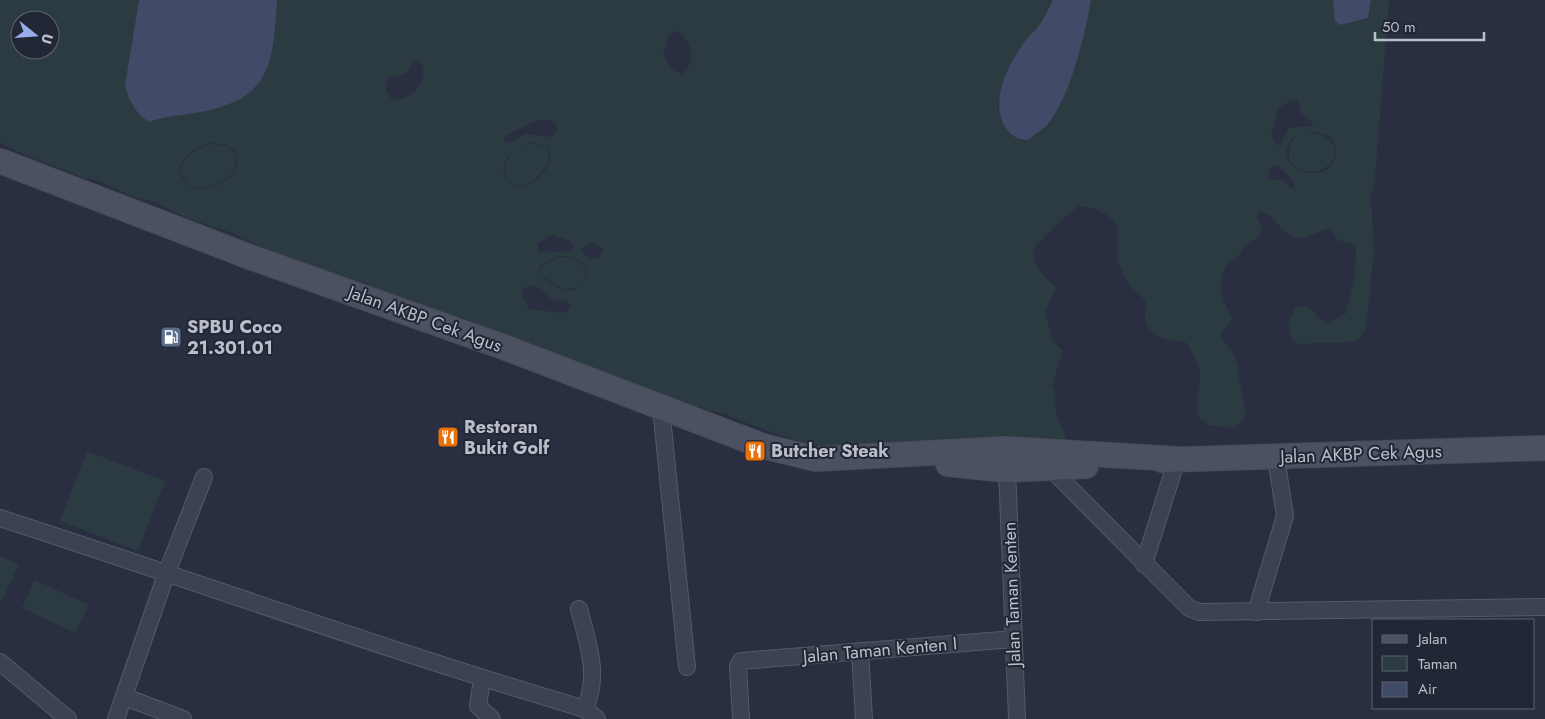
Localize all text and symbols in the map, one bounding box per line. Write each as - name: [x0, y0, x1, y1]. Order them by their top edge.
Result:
- north arrow: [10, 10, 60, 60]
- scale bar: [1375, 10, 1484, 42]
- text: 50 m: [1382, 16, 1416, 38]
- text: U: [36, 31, 58, 46]
- street label: Jalan AKBP Cek Agus: [343, 278, 505, 359]
- place label: SPBU Coco 21.301.01: [187, 314, 283, 361]
- fuel station icon: SPBU Coco 21.301.01: [159, 325, 183, 349]
- place label: Restoran Bukit Golf: [464, 414, 550, 461]
- restaurant icon: Restoran Bukit Golf: [436, 425, 460, 449]
- place label: Butcher Steak: [771, 438, 889, 464]
- street label: Jalan AKBP Cek Agus: [1278, 438, 1442, 470]
- restaurant icon: Butcher Steak: [743, 439, 767, 463]
- street label: Jalan Taman Kenten: [996, 521, 1028, 669]
- legend: [1372, 619, 1535, 709]
- text: Jalan: [1416, 628, 1447, 650]
- street label: Jalan Taman Kenten I: [800, 630, 958, 670]
- text: Taman: [1418, 653, 1457, 675]
- text: Air: [1418, 678, 1438, 700]

